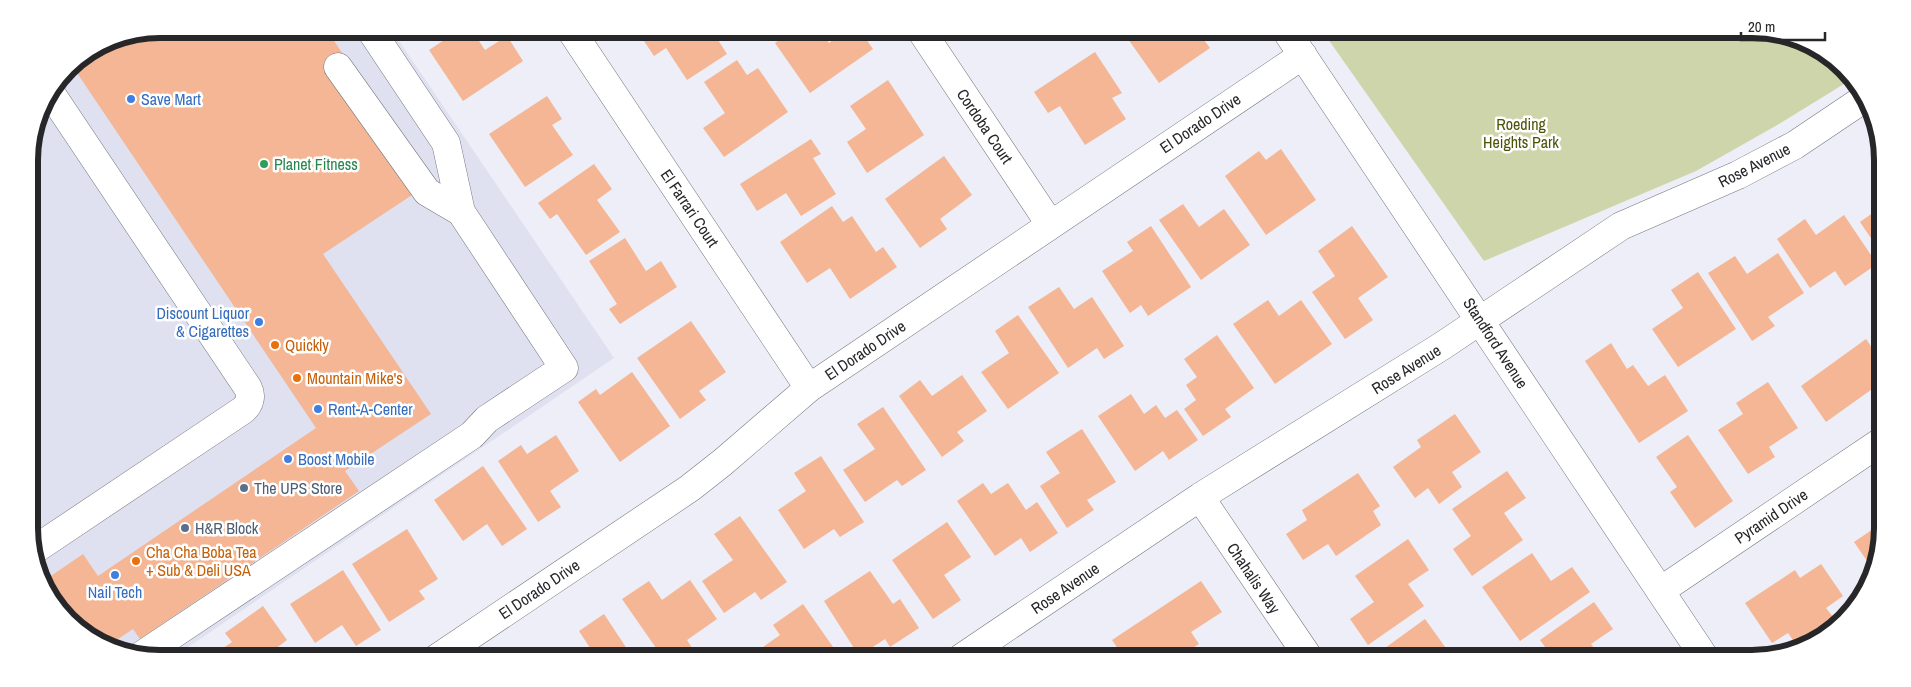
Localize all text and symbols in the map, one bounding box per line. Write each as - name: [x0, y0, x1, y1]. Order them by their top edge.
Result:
- scale bar: [1741, 10, 1825, 42]
- text: 20 m: [1748, 16, 1775, 37]
- street label: Cordoba Court: [952, 84, 1018, 168]
- place label: Save Mart: [141, 88, 201, 110]
- street label: El Dorado Drive: [1155, 88, 1245, 158]
- marker: Save Mart: [125, 93, 137, 105]
- park label: Roeding Heights Park: [1483, 113, 1559, 153]
- street label: Rose Avenue: [1714, 138, 1794, 192]
- place label: Planet Fitness: [274, 153, 358, 175]
- marker: Planet Fitness: [258, 158, 270, 170]
- street label: El Farrari Court: [656, 165, 724, 252]
- street label: Standford Avenue: [1458, 293, 1534, 393]
- place label: Discount Liquor & Cigarettes: [156, 302, 250, 342]
- street label: El Dorado Drive: [820, 315, 910, 385]
- marker: Discount Liquor & Cigarettes: [253, 316, 265, 328]
- place label: Quickly: [285, 334, 329, 356]
- marker: Quickly: [269, 339, 281, 351]
- street label: Rose Avenue: [1367, 339, 1445, 399]
- place label: Mountain Mike's: [307, 367, 403, 389]
- marker: Mountain Mike's: [291, 372, 303, 384]
- place label: Rent-A-Center: [328, 398, 413, 420]
- marker: Rent-A-Center: [312, 403, 324, 415]
- place label: Boost Mobile: [298, 448, 375, 470]
- marker: Boost Mobile: [282, 453, 294, 465]
- place label: The UPS Store: [254, 477, 342, 499]
- marker: The UPS Store: [238, 482, 250, 494]
- street label: Pyramid Drive: [1730, 483, 1812, 549]
- place label: H&R Block: [195, 517, 259, 539]
- marker: H&R Block: [179, 522, 191, 534]
- street label: Chahalis Way: [1222, 538, 1286, 618]
- place label: Cha Cha Boba Tea + Sub & Deli USA: [146, 541, 257, 581]
- street label: El Dorado Drive: [494, 554, 584, 624]
- marker: Cha Cha Boba Tea + Sub & Deli USA: [130, 555, 142, 567]
- street label: Rose Avenue: [1027, 557, 1103, 619]
- marker: Nail Tech: [109, 569, 121, 581]
- place label: Nail Tech: [88, 581, 142, 603]

